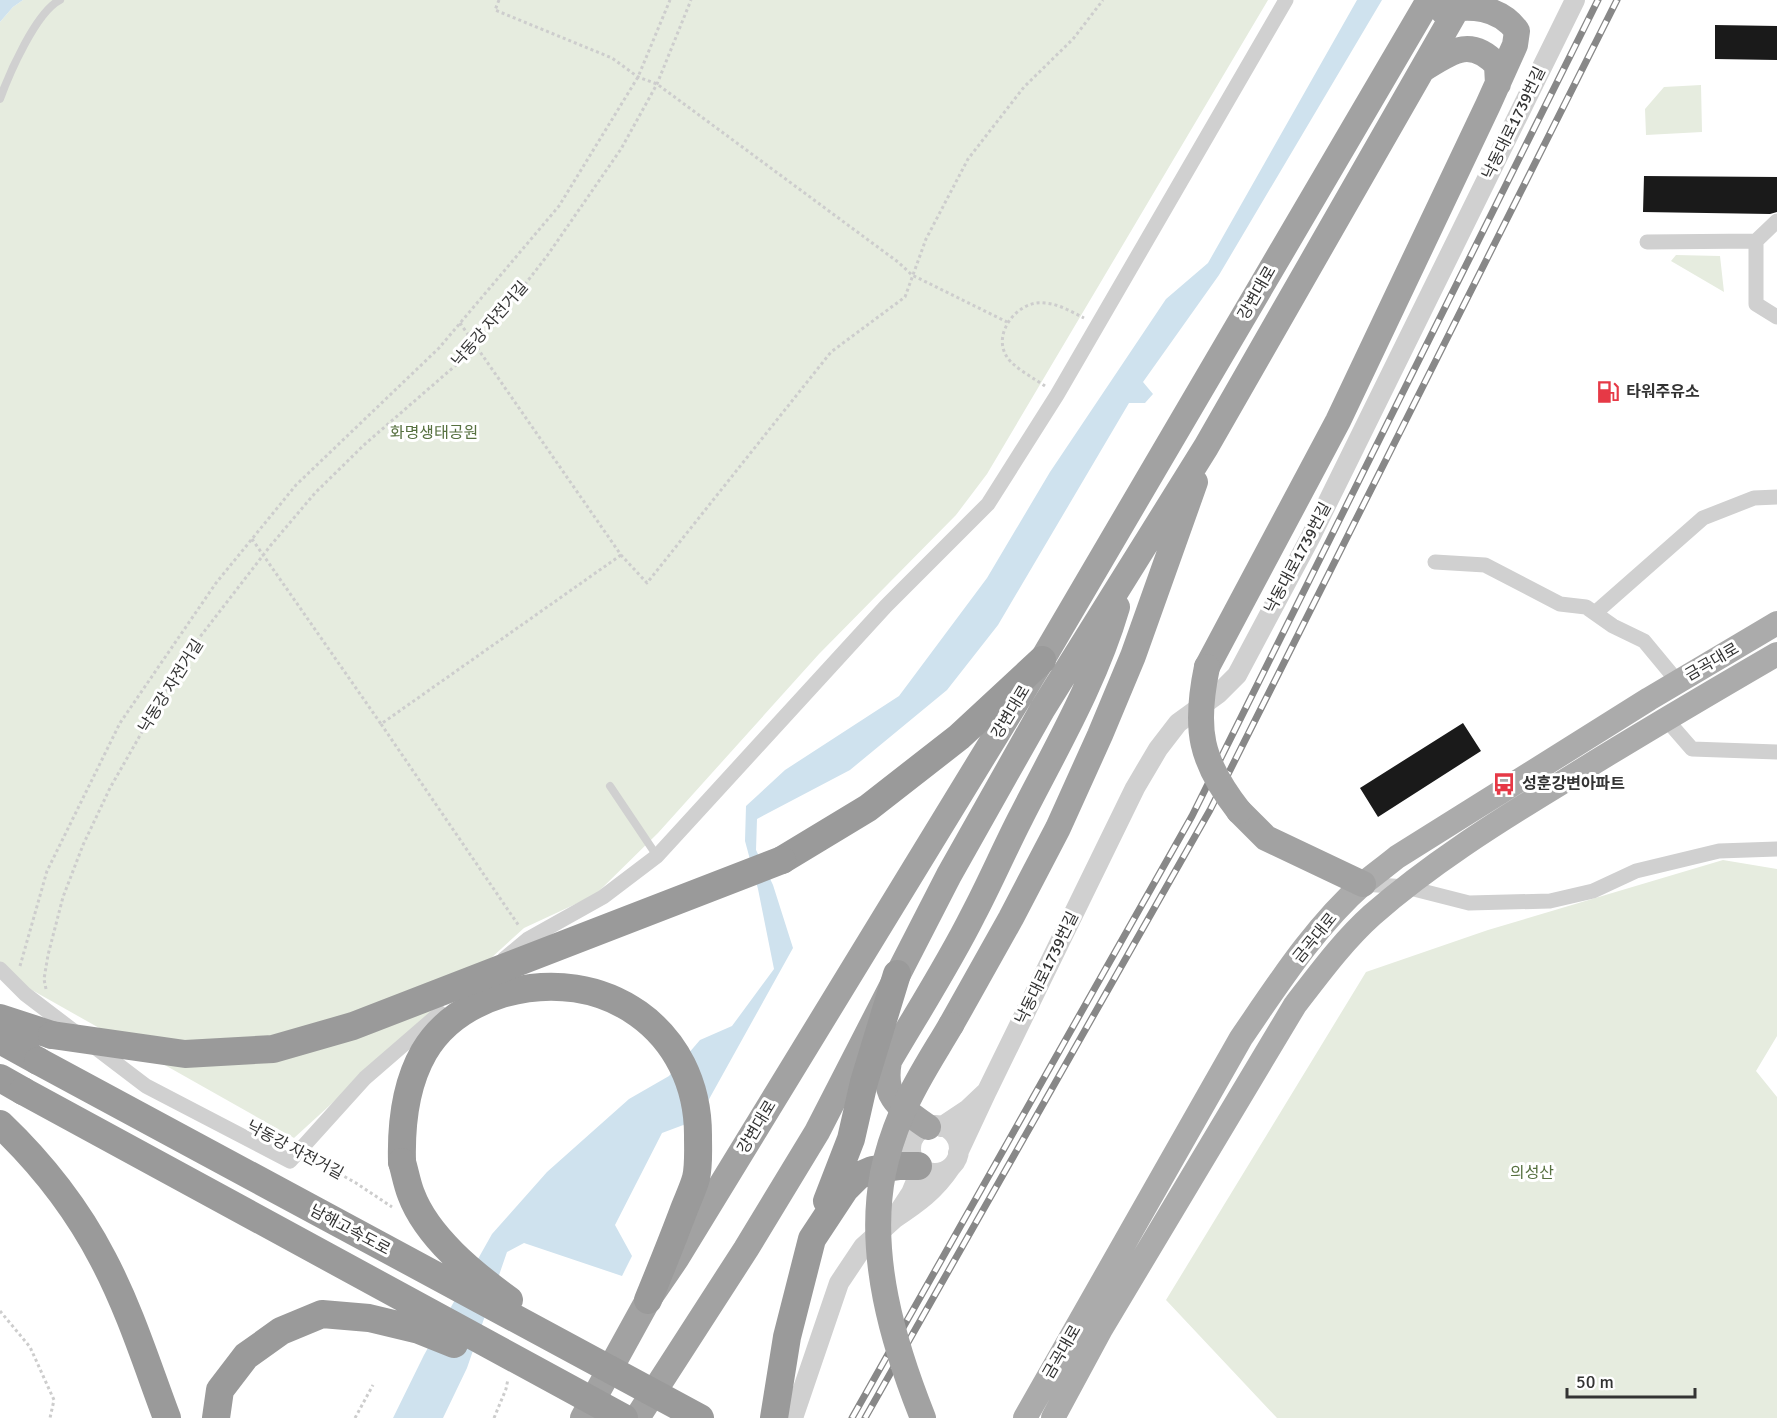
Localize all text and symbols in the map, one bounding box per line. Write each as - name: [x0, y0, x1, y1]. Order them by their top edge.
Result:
- street label: 낙동대로1739번길: [1478, 63, 1550, 183]
- street label: 강변대로: [1234, 262, 1281, 324]
- street label: 낙동강 자전거길: [447, 277, 533, 371]
- fuel station icon: 타워주유소: [1595, 379, 1621, 405]
- place label: 타워주유소: [1626, 382, 1700, 402]
- park label: 화명생태공원: [390, 423, 478, 443]
- street label: 낙동대로1739번길: [1260, 499, 1336, 617]
- street label: 낙동강 자전거길: [134, 636, 208, 736]
- street label: 금곡대로: [1681, 638, 1743, 685]
- street label: 강변대로: [987, 681, 1035, 742]
- bus stop icon: 성훈강변아파트: [1491, 771, 1517, 797]
- place label: 성훈강변아파트: [1522, 774, 1625, 794]
- street label: 낙동대로1739번길: [1011, 908, 1083, 1028]
- street label: 금곡대로: [1289, 909, 1341, 967]
- street label: 강변대로: [733, 1096, 781, 1157]
- street label: 낙동강 자전거길: [243, 1116, 347, 1184]
- park label: 의성산: [1510, 1163, 1554, 1183]
- street label: 남해고속도로: [306, 1200, 394, 1260]
- street label: 금곡대로: [1039, 1321, 1086, 1383]
- scale bar: [1567, 1361, 1694, 1399]
- text: 50 m: [1576, 1371, 1614, 1393]

